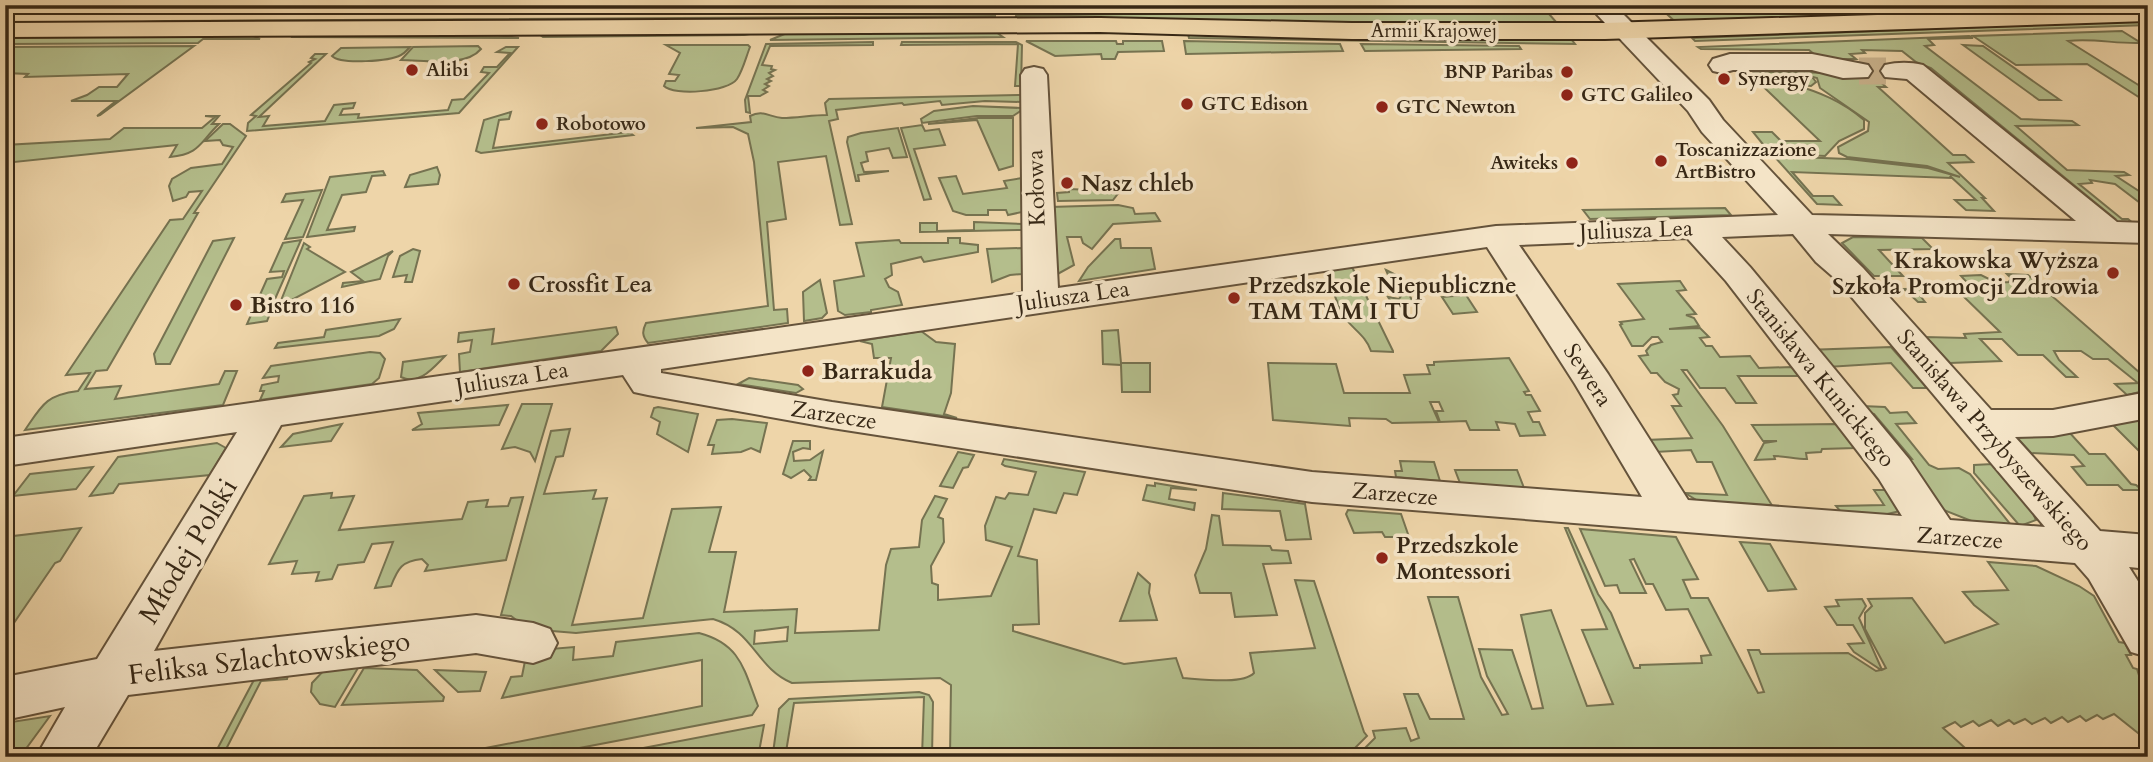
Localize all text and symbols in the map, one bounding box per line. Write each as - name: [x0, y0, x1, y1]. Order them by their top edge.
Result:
- street label: Armii Krajowej: [1371, 18, 1497, 44]
- place label: Alibi: [426, 57, 469, 83]
- place label: BNP Paribas: [1444, 59, 1553, 85]
- marker: Alibi: [404, 62, 420, 78]
- marker: BNP Paribas: [1559, 64, 1575, 80]
- place label: Synergy: [1738, 66, 1809, 92]
- marker: Synergy: [1716, 71, 1732, 87]
- place label: GTC Galileo: [1581, 82, 1693, 108]
- marker: GTC Galileo: [1559, 87, 1575, 103]
- place label: GTC Edison: [1201, 91, 1309, 117]
- place label: GTC Newton: [1396, 94, 1517, 120]
- marker: GTC Edison: [1179, 96, 1195, 112]
- marker: GTC Newton: [1374, 99, 1390, 115]
- place label: Robotowo: [556, 111, 646, 137]
- marker: Robotowo: [534, 116, 550, 132]
- place label: Toscanizzazione ArtBistro: [1675, 137, 1817, 185]
- street label: Kołowa: [1019, 149, 1053, 227]
- place label: Awiteks: [1490, 150, 1558, 176]
- marker: Toscanizzazione ArtBistro: [1653, 153, 1669, 169]
- marker: Awiteks: [1564, 155, 1580, 171]
- place label: Nasz chleb: [1081, 168, 1194, 199]
- marker: Nasz chleb: [1059, 175, 1075, 191]
- street label: Juliusza Lea: [1576, 213, 1693, 248]
- place label: Krakowska Wyższa Szkoła Promocji Zdrowia: [1832, 245, 2100, 302]
- marker: Krakowska Wyższa Szkoła Promocji Zdrowia: [2105, 265, 2121, 281]
- place label: Crossfit Lea: [528, 269, 653, 300]
- place label: Przedszkole Niepubliczne TAM TAM I TU: [1248, 270, 1517, 327]
- street label: Juliusza Lea: [1012, 273, 1132, 320]
- marker: Crossfit Lea: [506, 276, 522, 292]
- street label: Stanisława Kunickiego: [1739, 282, 1903, 474]
- place label: Bistro 116: [250, 290, 355, 321]
- marker: Przedszkole Niepubliczne TAM TAM I TU: [1226, 290, 1242, 306]
- marker: Bistro 116: [228, 297, 244, 313]
- street label: Stanisława Przybyszewskiego: [1890, 322, 2100, 558]
- street label: Sewera: [1556, 338, 1620, 412]
- street label: Juliusza Lea: [450, 354, 571, 403]
- place label: Barrakuda: [822, 356, 933, 387]
- marker: Barrakuda: [800, 363, 816, 379]
- street label: Zarzecze: [789, 393, 879, 437]
- street label: Młodej Polski: [130, 471, 246, 631]
- street label: Zarzecze: [1350, 475, 1440, 513]
- street label: Zarzecze: [1916, 520, 2004, 556]
- place label: Przedszkole Montessori: [1396, 530, 1519, 587]
- marker: Przedszkole Montessori: [1374, 550, 1390, 566]
- street label: Feliksa Szlachtowskiego: [126, 622, 412, 694]

